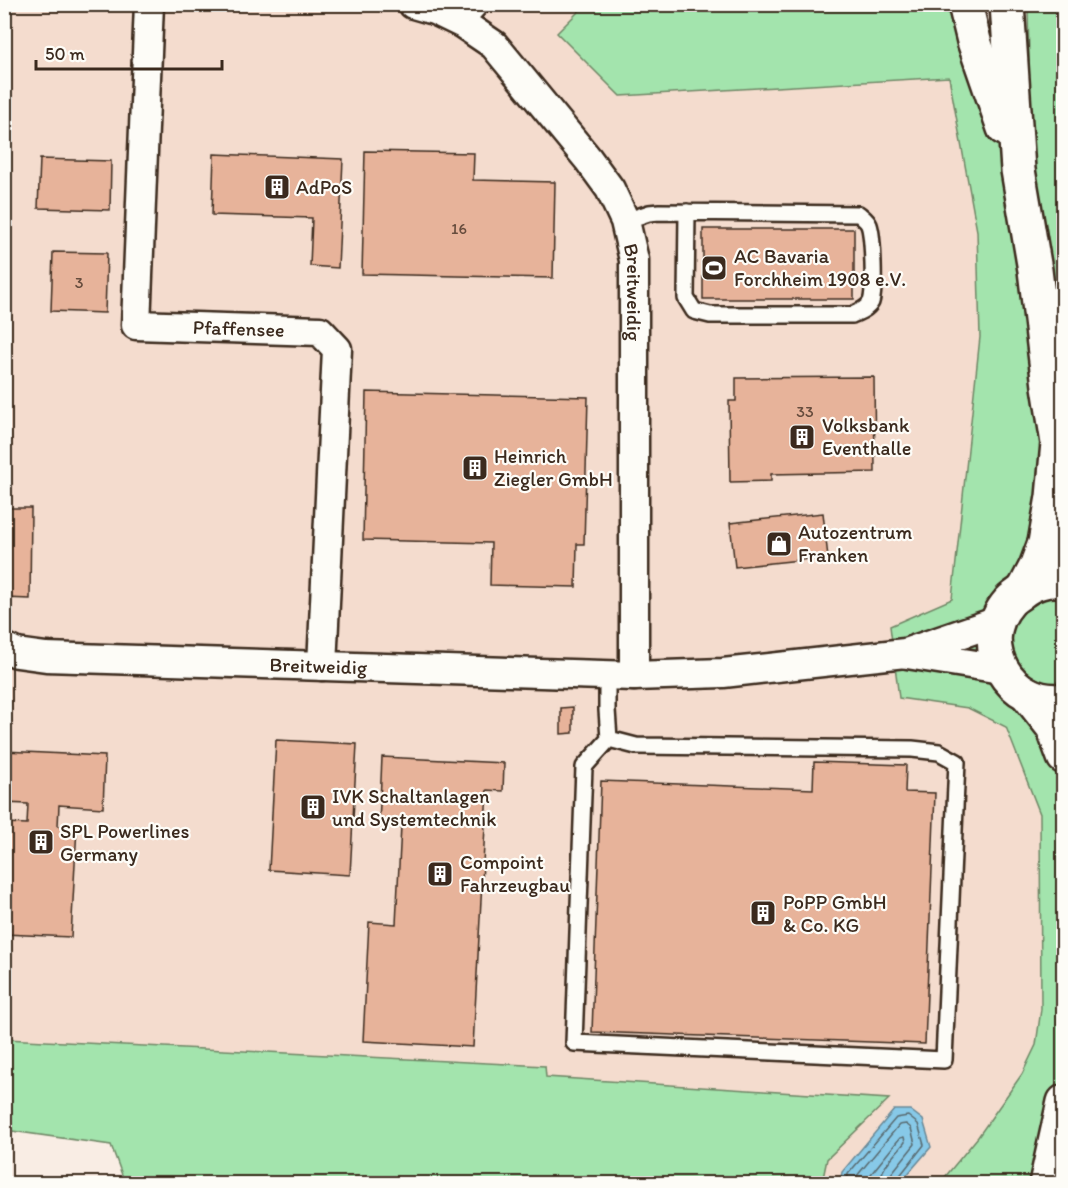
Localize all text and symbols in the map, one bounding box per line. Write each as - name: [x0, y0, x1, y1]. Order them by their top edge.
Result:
- scale bar: [36, 33, 222, 71]
- text: 50 m: [45, 43, 85, 65]
- building icon: AdPoS: [262, 172, 292, 202]
- place label: AdPoS: [296, 175, 352, 199]
- house number: 16: [451, 219, 467, 238]
- street label: Breitweidig: [619, 241, 646, 342]
- place label: AC Bavaria Forchheim 1908 e.V.: [734, 244, 906, 291]
- sports icon: AC Bavaria Forchheim 1908 e.V.: [699, 253, 729, 283]
- house number: 3: [75, 273, 84, 292]
- street label: Pfaffensee: [192, 315, 285, 342]
- house number: 33: [796, 402, 814, 421]
- place label: Volksbank Eventhalle: [822, 413, 911, 460]
- building icon: Volksbank Eventhalle: [787, 422, 817, 452]
- place label: Heinrich Ziegler GmbH: [494, 444, 613, 491]
- building icon: Heinrich Ziegler GmbH: [460, 453, 490, 483]
- place label: Autozentrum Franken: [798, 520, 913, 567]
- shop icon: Autozentrum Franken: [764, 529, 794, 559]
- street label: Breitweidig: [269, 652, 368, 679]
- place label: IVK Schaltanlagen und Systemtechnik: [332, 784, 496, 831]
- building icon: IVK Schaltanlagen und Systemtechnik: [298, 792, 328, 822]
- place label: SPL Powerlines Germany: [60, 819, 190, 866]
- building icon: SPL Powerlines Germany: [26, 827, 56, 857]
- place label: Compoint Fahrzeugbau: [460, 850, 570, 897]
- building icon: Compoint Fahrzeugbau: [425, 859, 455, 889]
- place label: PoPP GmbH & Co. KG: [783, 890, 887, 937]
- building icon: PoPP GmbH & Co. KG: [748, 898, 778, 928]

